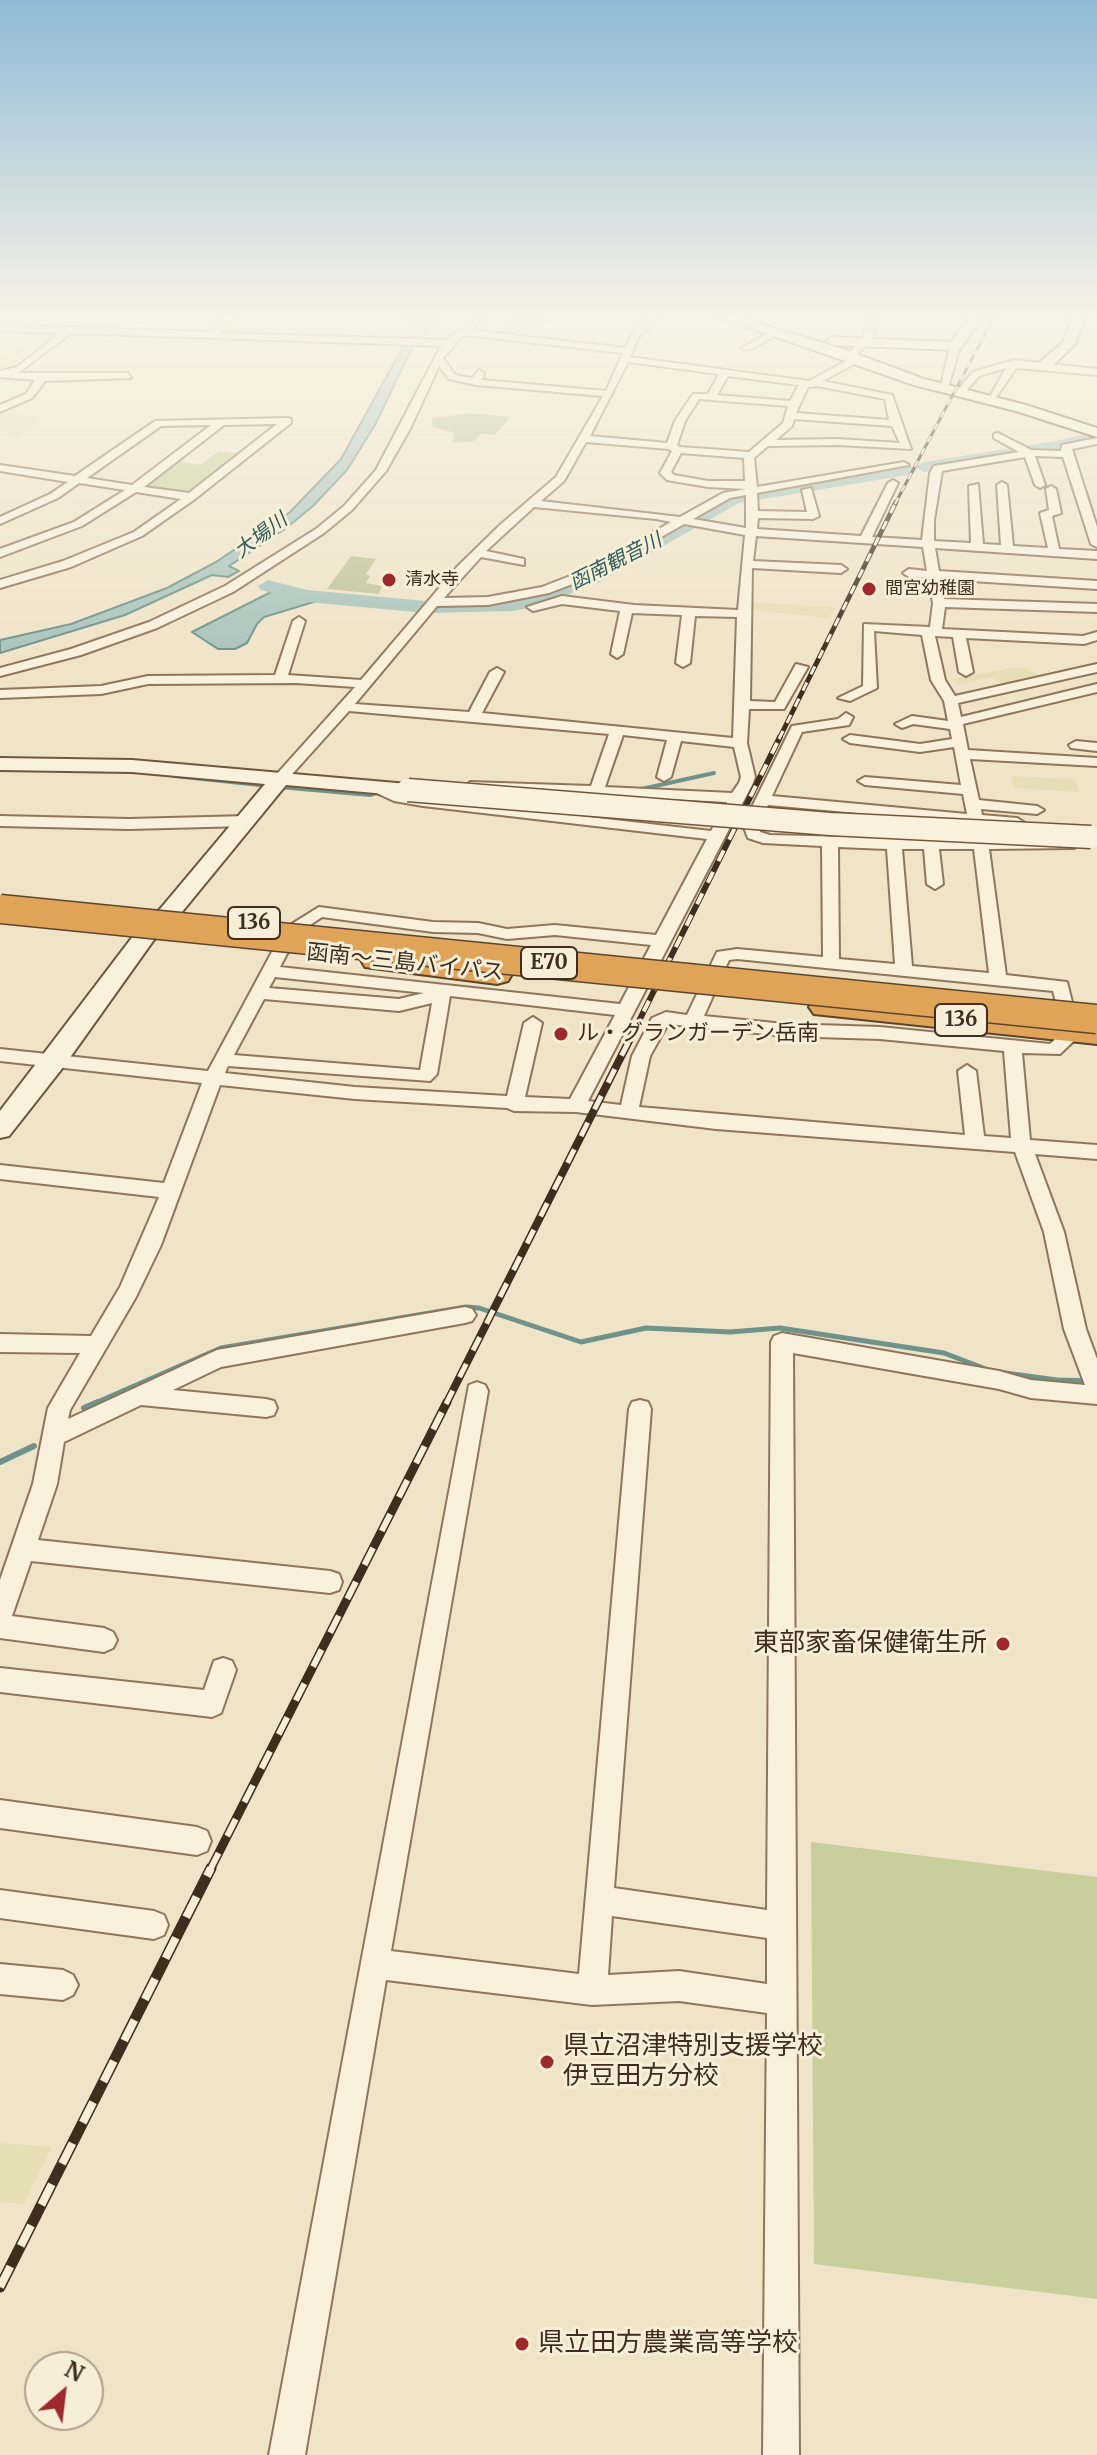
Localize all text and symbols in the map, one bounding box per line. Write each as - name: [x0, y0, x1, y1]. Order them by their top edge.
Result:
- water label: 大場川: [230, 508, 292, 564]
- water label: 函南観音川: [566, 529, 666, 595]
- place label: 清水寺: [405, 569, 459, 591]
- marker: 清水寺: [380, 571, 398, 589]
- place label: 間宮幼稚園: [885, 578, 975, 600]
- marker: 間宮幼稚園: [860, 580, 878, 598]
- road number: 136: [228, 907, 280, 939]
- street label: 函南～三島バイパス: [305, 940, 505, 986]
- road number: E70: [521, 947, 577, 979]
- road number: 136: [935, 1004, 987, 1036]
- place label: ル・グランガーデン岳南: [577, 1021, 819, 1047]
- marker: ル・グランガーデン岳南: [552, 1025, 570, 1043]
- place label: 東部家畜保健衛生所: [753, 1628, 987, 1660]
- marker: 東部家畜保健衛生所: [994, 1635, 1012, 1653]
- place label: 県立沼津特別支援学校 伊豆田方分校: [563, 2031, 823, 2092]
- marker: 県立沼津特別支援学校 伊豆田方分校: [538, 2053, 556, 2071]
- place label: 県立田方農業高等学校: [538, 2328, 798, 2360]
- marker: 県立田方農業高等学校: [513, 2335, 531, 2353]
- north arrow: [24, 2351, 104, 2431]
- text: N: [60, 2355, 89, 2388]

